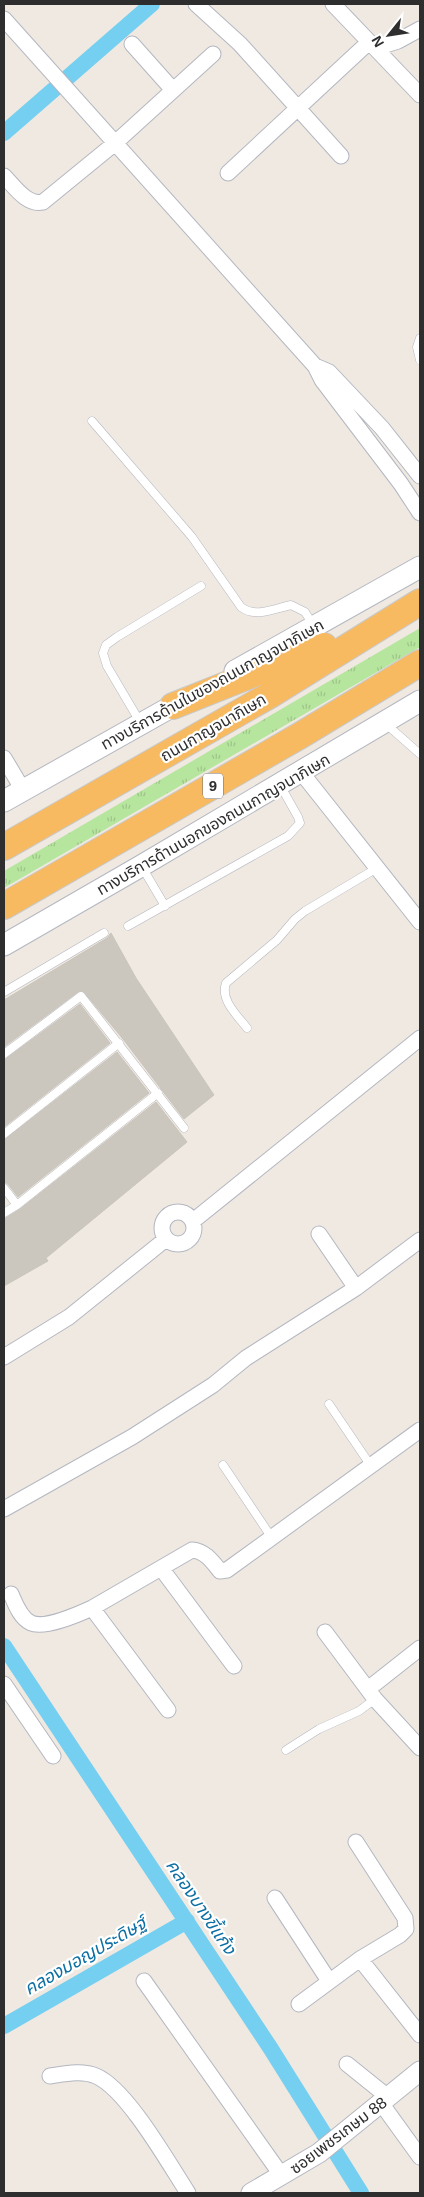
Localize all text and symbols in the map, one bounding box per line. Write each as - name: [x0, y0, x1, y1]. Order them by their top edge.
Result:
- north arrow: [364, 10, 414, 60]
- text: N: [368, 33, 387, 50]
- street label: ทางบริการด้านในของถนนกาญจนาภิเษก: [97, 615, 327, 753]
- street label: ถนนกาญจนาภิเษก: [157, 689, 269, 765]
- street label: ทางบริการด้านนอกของถนนกาญจนาภิเษก: [94, 751, 333, 898]
- road number: 9: [203, 774, 223, 798]
- water label: คลองบางขี้แก้ง: [162, 1854, 243, 1959]
- water label: คลองมอญประดิษฐ์: [21, 1911, 152, 1999]
- street label: ซอยเพชรเกษม 88: [287, 2094, 390, 2177]

